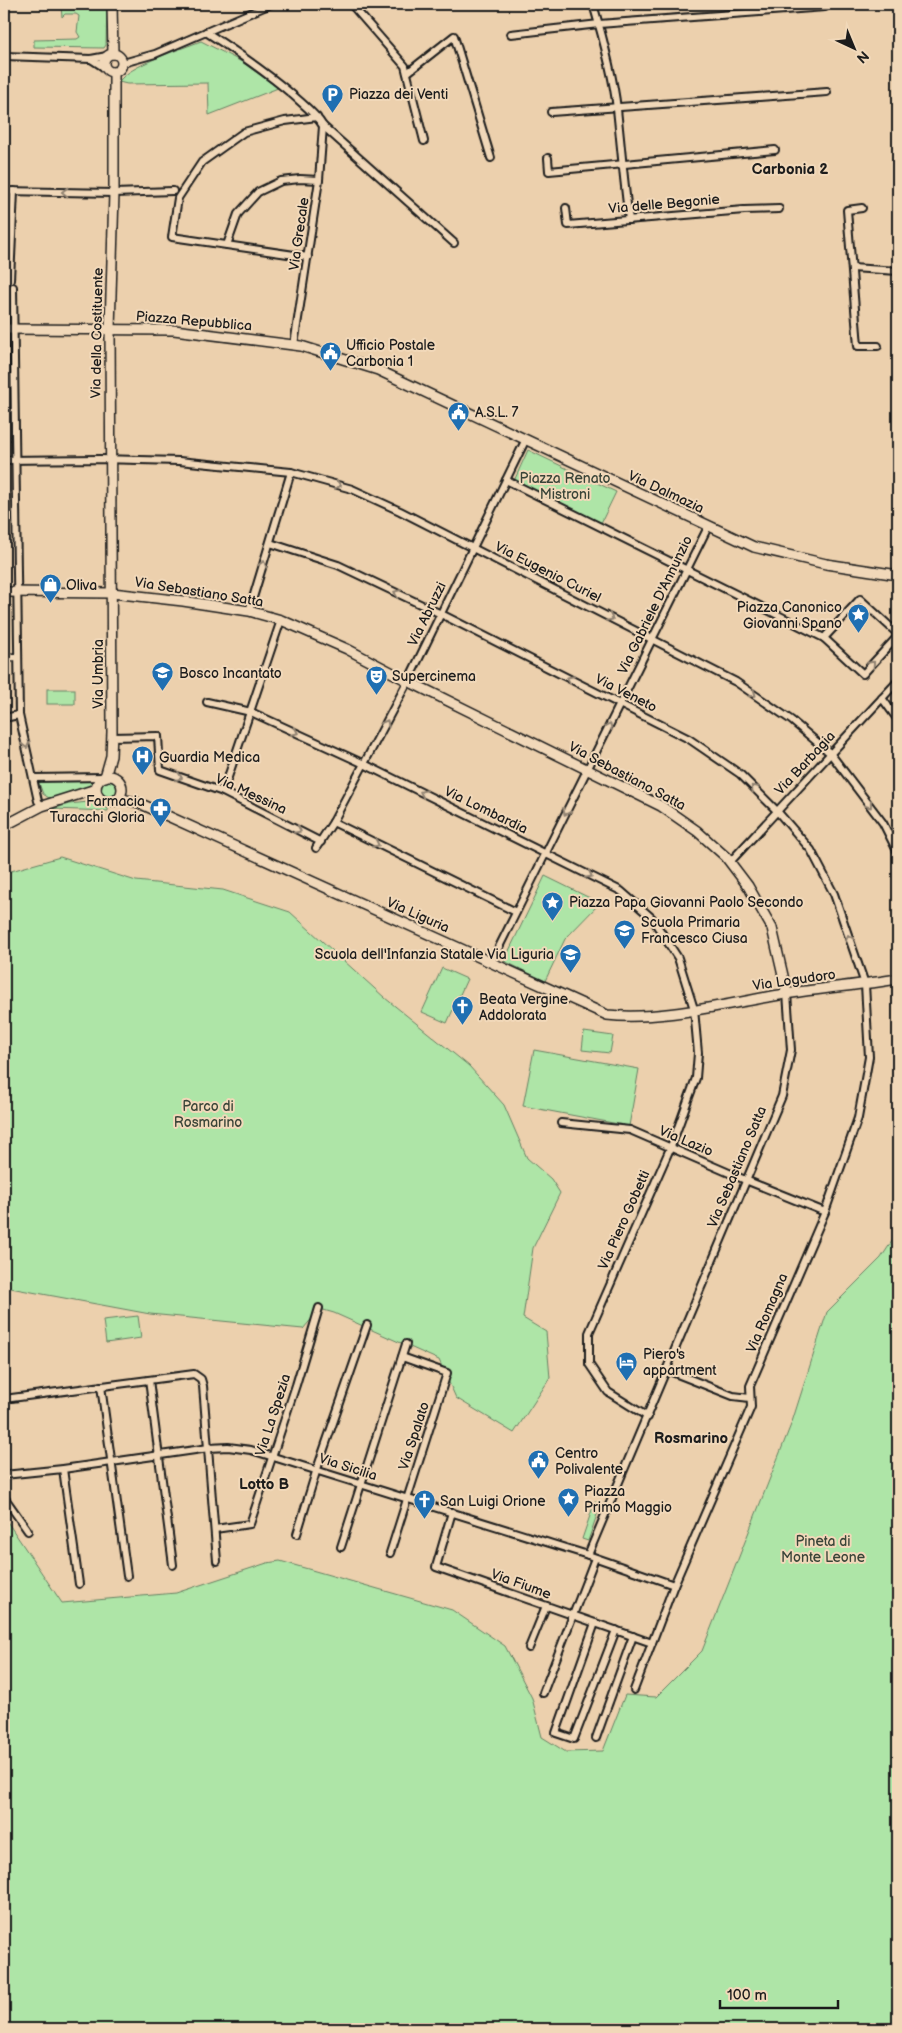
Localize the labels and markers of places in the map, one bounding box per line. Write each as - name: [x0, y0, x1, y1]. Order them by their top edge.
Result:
- parking icon: Piazza dei Venti: [321, 82, 345, 113]
- place label: Piazza dei Venti: [349, 86, 448, 103]
- place label: Ufficio Postale Carbonia 1: [346, 337, 435, 370]
- public building icon: Ufficio Postale Carbonia 1: [318, 341, 342, 372]
- public building icon: A.S.L. 7: [447, 400, 471, 431]
- place label: A.S.L. 7: [475, 404, 518, 421]
- shop icon: Oliva: [38, 573, 62, 604]
- place label: Oliva: [66, 577, 97, 594]
- place label: Piazza Canonico Giovanni Spano: [737, 599, 842, 632]
- place icon: Piazza Canonico Giovanni Spano: [846, 603, 870, 634]
- school or university icon: Bosco Incantato: [151, 661, 175, 692]
- theatre icon: Supercinema: [364, 664, 388, 695]
- place label: Bosco Incantato: [179, 665, 282, 682]
- place label: Supercinema: [392, 668, 476, 685]
- hospital icon: Guardia Medica: [131, 745, 155, 776]
- place label: Guardia Medica: [159, 749, 260, 766]
- place label: Farmacia Turacchi Gloria: [50, 793, 145, 826]
- pharmacy icon: Farmacia Turacchi Gloria: [149, 797, 173, 828]
- place icon: Piazza Papa Giovanni Paolo Secondo: [541, 890, 565, 921]
- place label: Piazza Papa Giovanni Paolo Secondo: [569, 894, 804, 911]
- place label: Scuola Primaria Francesco Ciusa: [641, 914, 748, 947]
- school or university icon: Scuola Primaria Francesco Ciusa: [613, 918, 637, 949]
- school or university icon: Scuola dell'Infanzia Statale Via Liguria: [558, 942, 582, 973]
- place label: Scuola dell'Infanzia Statale Via Liguria: [315, 946, 554, 963]
- place label: Beata Vergine Addolorata: [479, 991, 568, 1024]
- church icon: Beata Vergine Addolorata: [451, 995, 475, 1026]
- place label: Piero's appartment: [643, 1346, 717, 1379]
- hotel icon: Piero's appartment: [615, 1350, 639, 1381]
- place label: Centro Polivalente: [555, 1445, 623, 1478]
- public building icon: Centro Polivalente: [527, 1449, 551, 1480]
- place label: Piazza Primo Maggio: [584, 1483, 672, 1516]
- place icon: Piazza Primo Maggio: [556, 1487, 580, 1518]
- church icon: San Luigi Orione: [412, 1489, 436, 1520]
- place label: San Luigi Orione: [440, 1493, 545, 1510]

